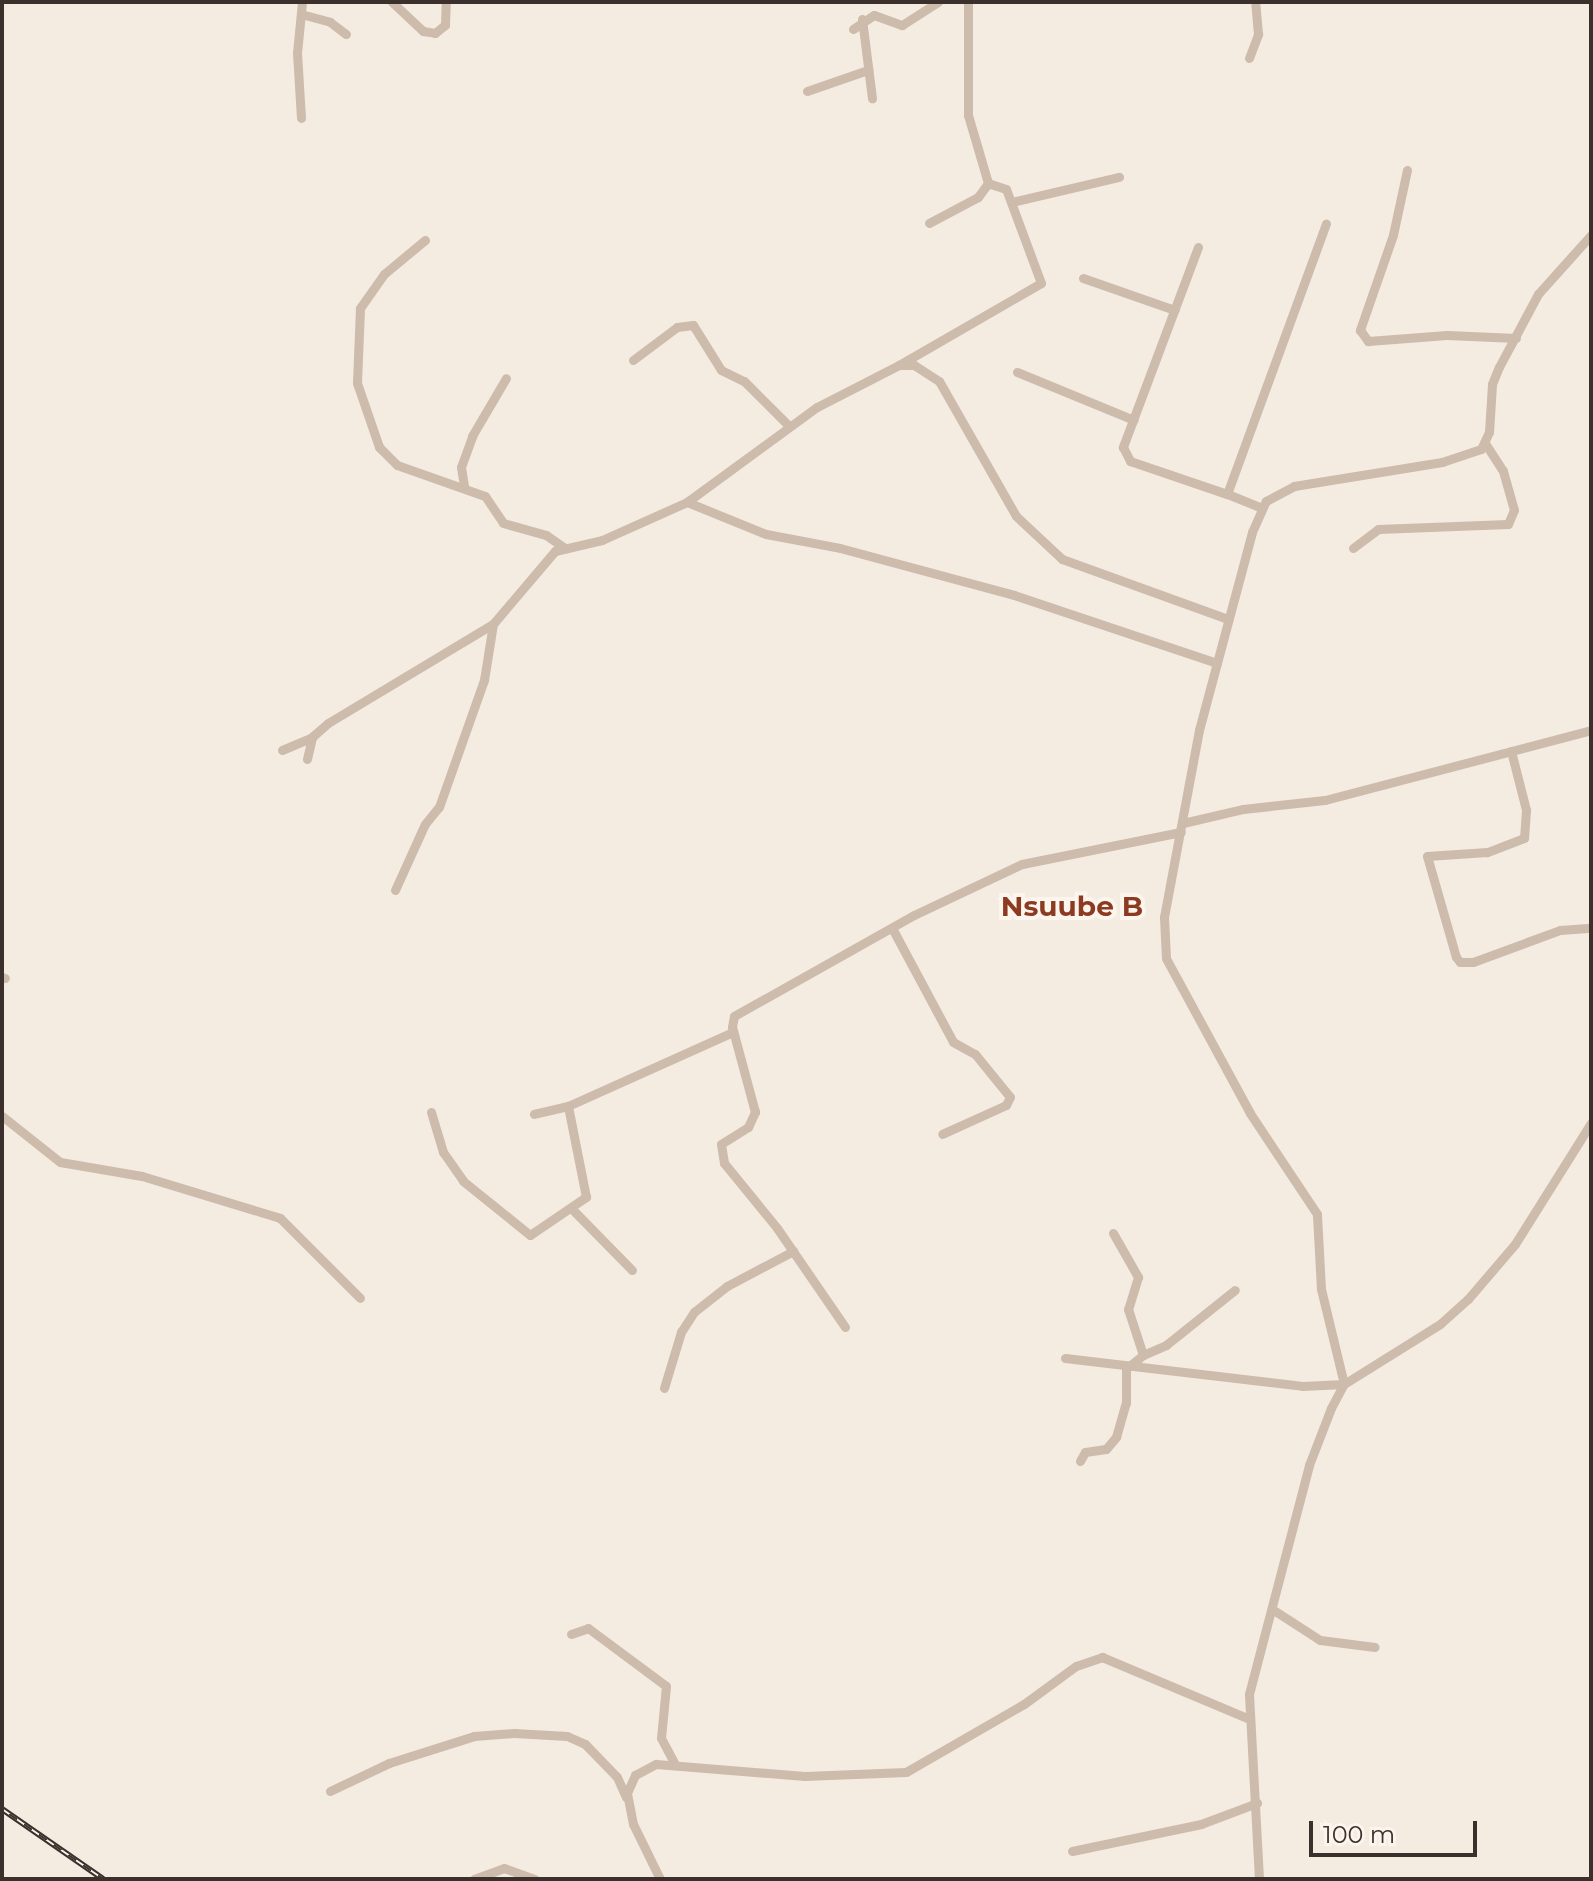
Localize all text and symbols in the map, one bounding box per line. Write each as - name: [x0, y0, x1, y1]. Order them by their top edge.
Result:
- district label: Nsuube B: [1001, 889, 1143, 923]
- scale bar: [1313, 1805, 1481, 1855]
- text: 100 m: [1323, 1820, 1395, 1849]

